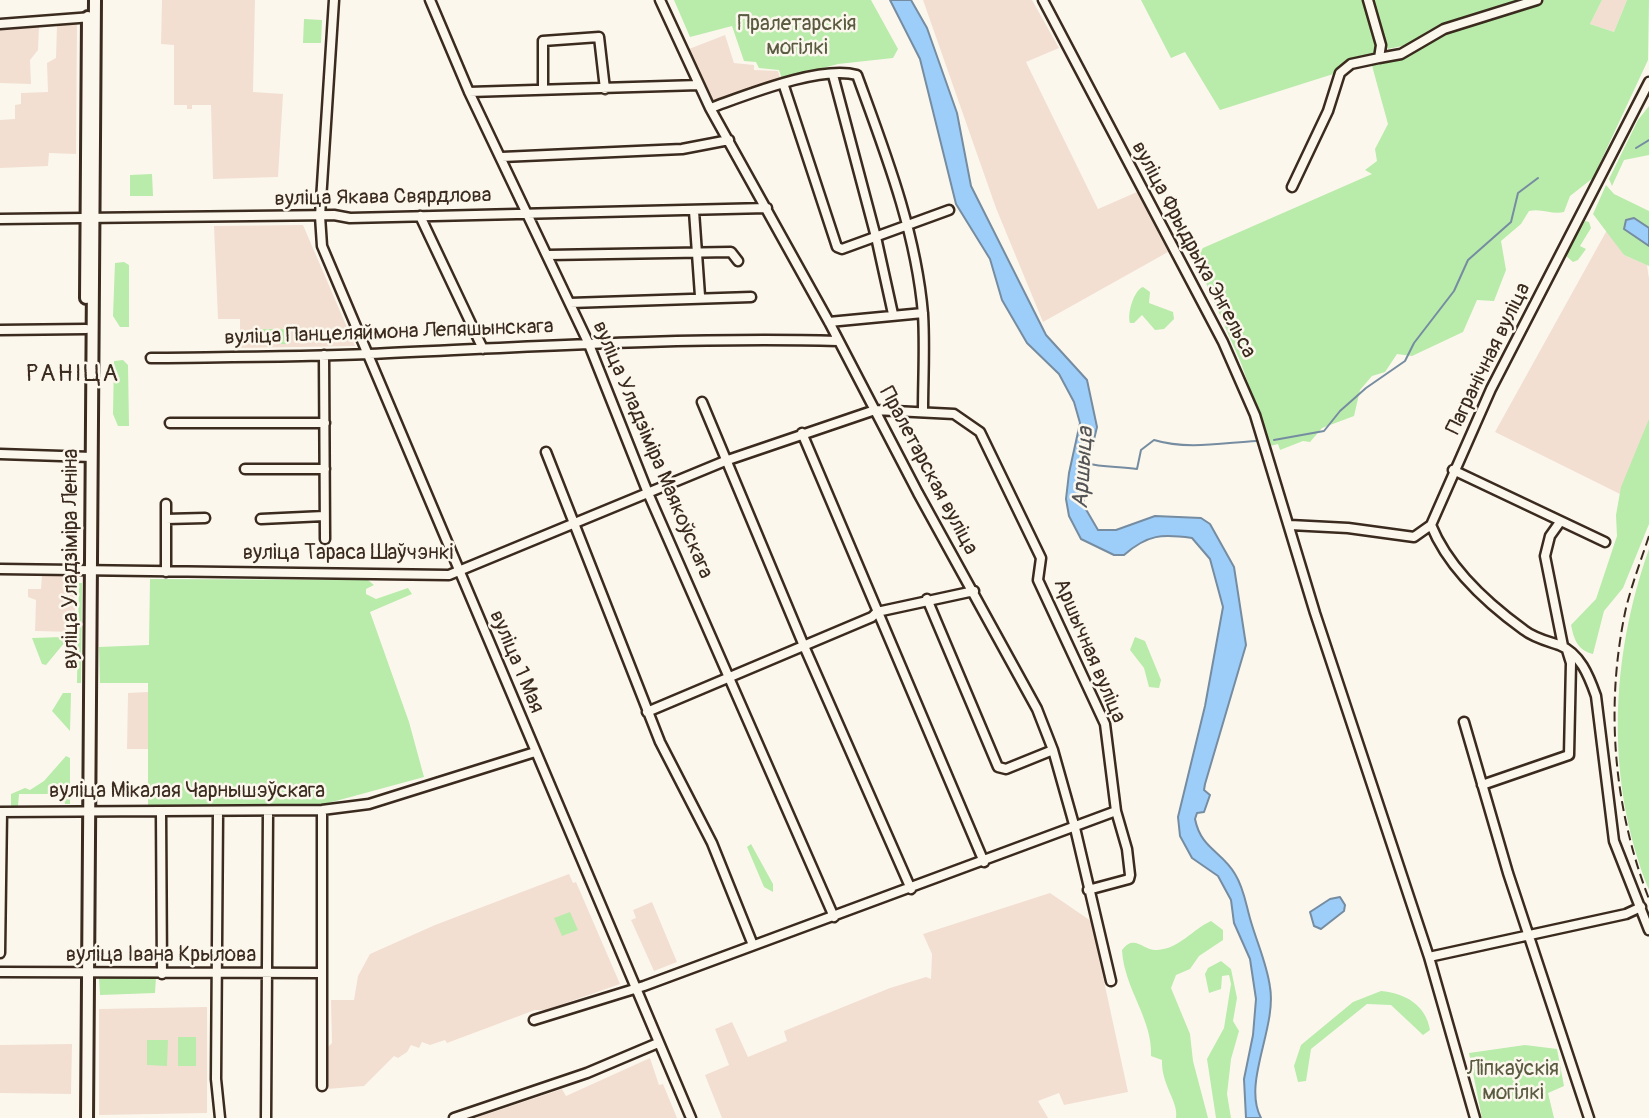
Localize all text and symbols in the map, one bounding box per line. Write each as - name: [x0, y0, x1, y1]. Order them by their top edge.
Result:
- park label: Пралетарскія могілкі: [738, 12, 856, 62]
- street label: вуліца Фрыдрыха Энгельса: [1125, 137, 1261, 363]
- street label: вуліца Якава Свярдлова: [274, 184, 492, 212]
- street label: Пагранічная вуліца: [1441, 279, 1537, 439]
- street label: вуліца Панцеляймона Лепяшынскага: [224, 315, 554, 351]
- street label: вуліца Уладзіміра Маякоўскага: [586, 317, 718, 583]
- district label: РАНІЦА: [27, 361, 119, 389]
- street label: Пралетарская вуліца: [873, 383, 983, 559]
- water label: Аршыца: [1067, 426, 1101, 510]
- street label: вуліца Уладзіміра Леніна: [59, 449, 85, 669]
- street label: вуліца Тараса Шаўчэнкі: [243, 541, 453, 567]
- street label: Аршычная вуліца: [1047, 575, 1131, 727]
- street label: вуліца 1 Мая: [483, 607, 549, 717]
- street label: вуліца Мікалая Чарнышэўскага: [49, 779, 325, 805]
- street label: вуліца Івана Крылова: [66, 943, 256, 969]
- park label: Ліпкаўскія могілкі: [1467, 1057, 1559, 1107]

